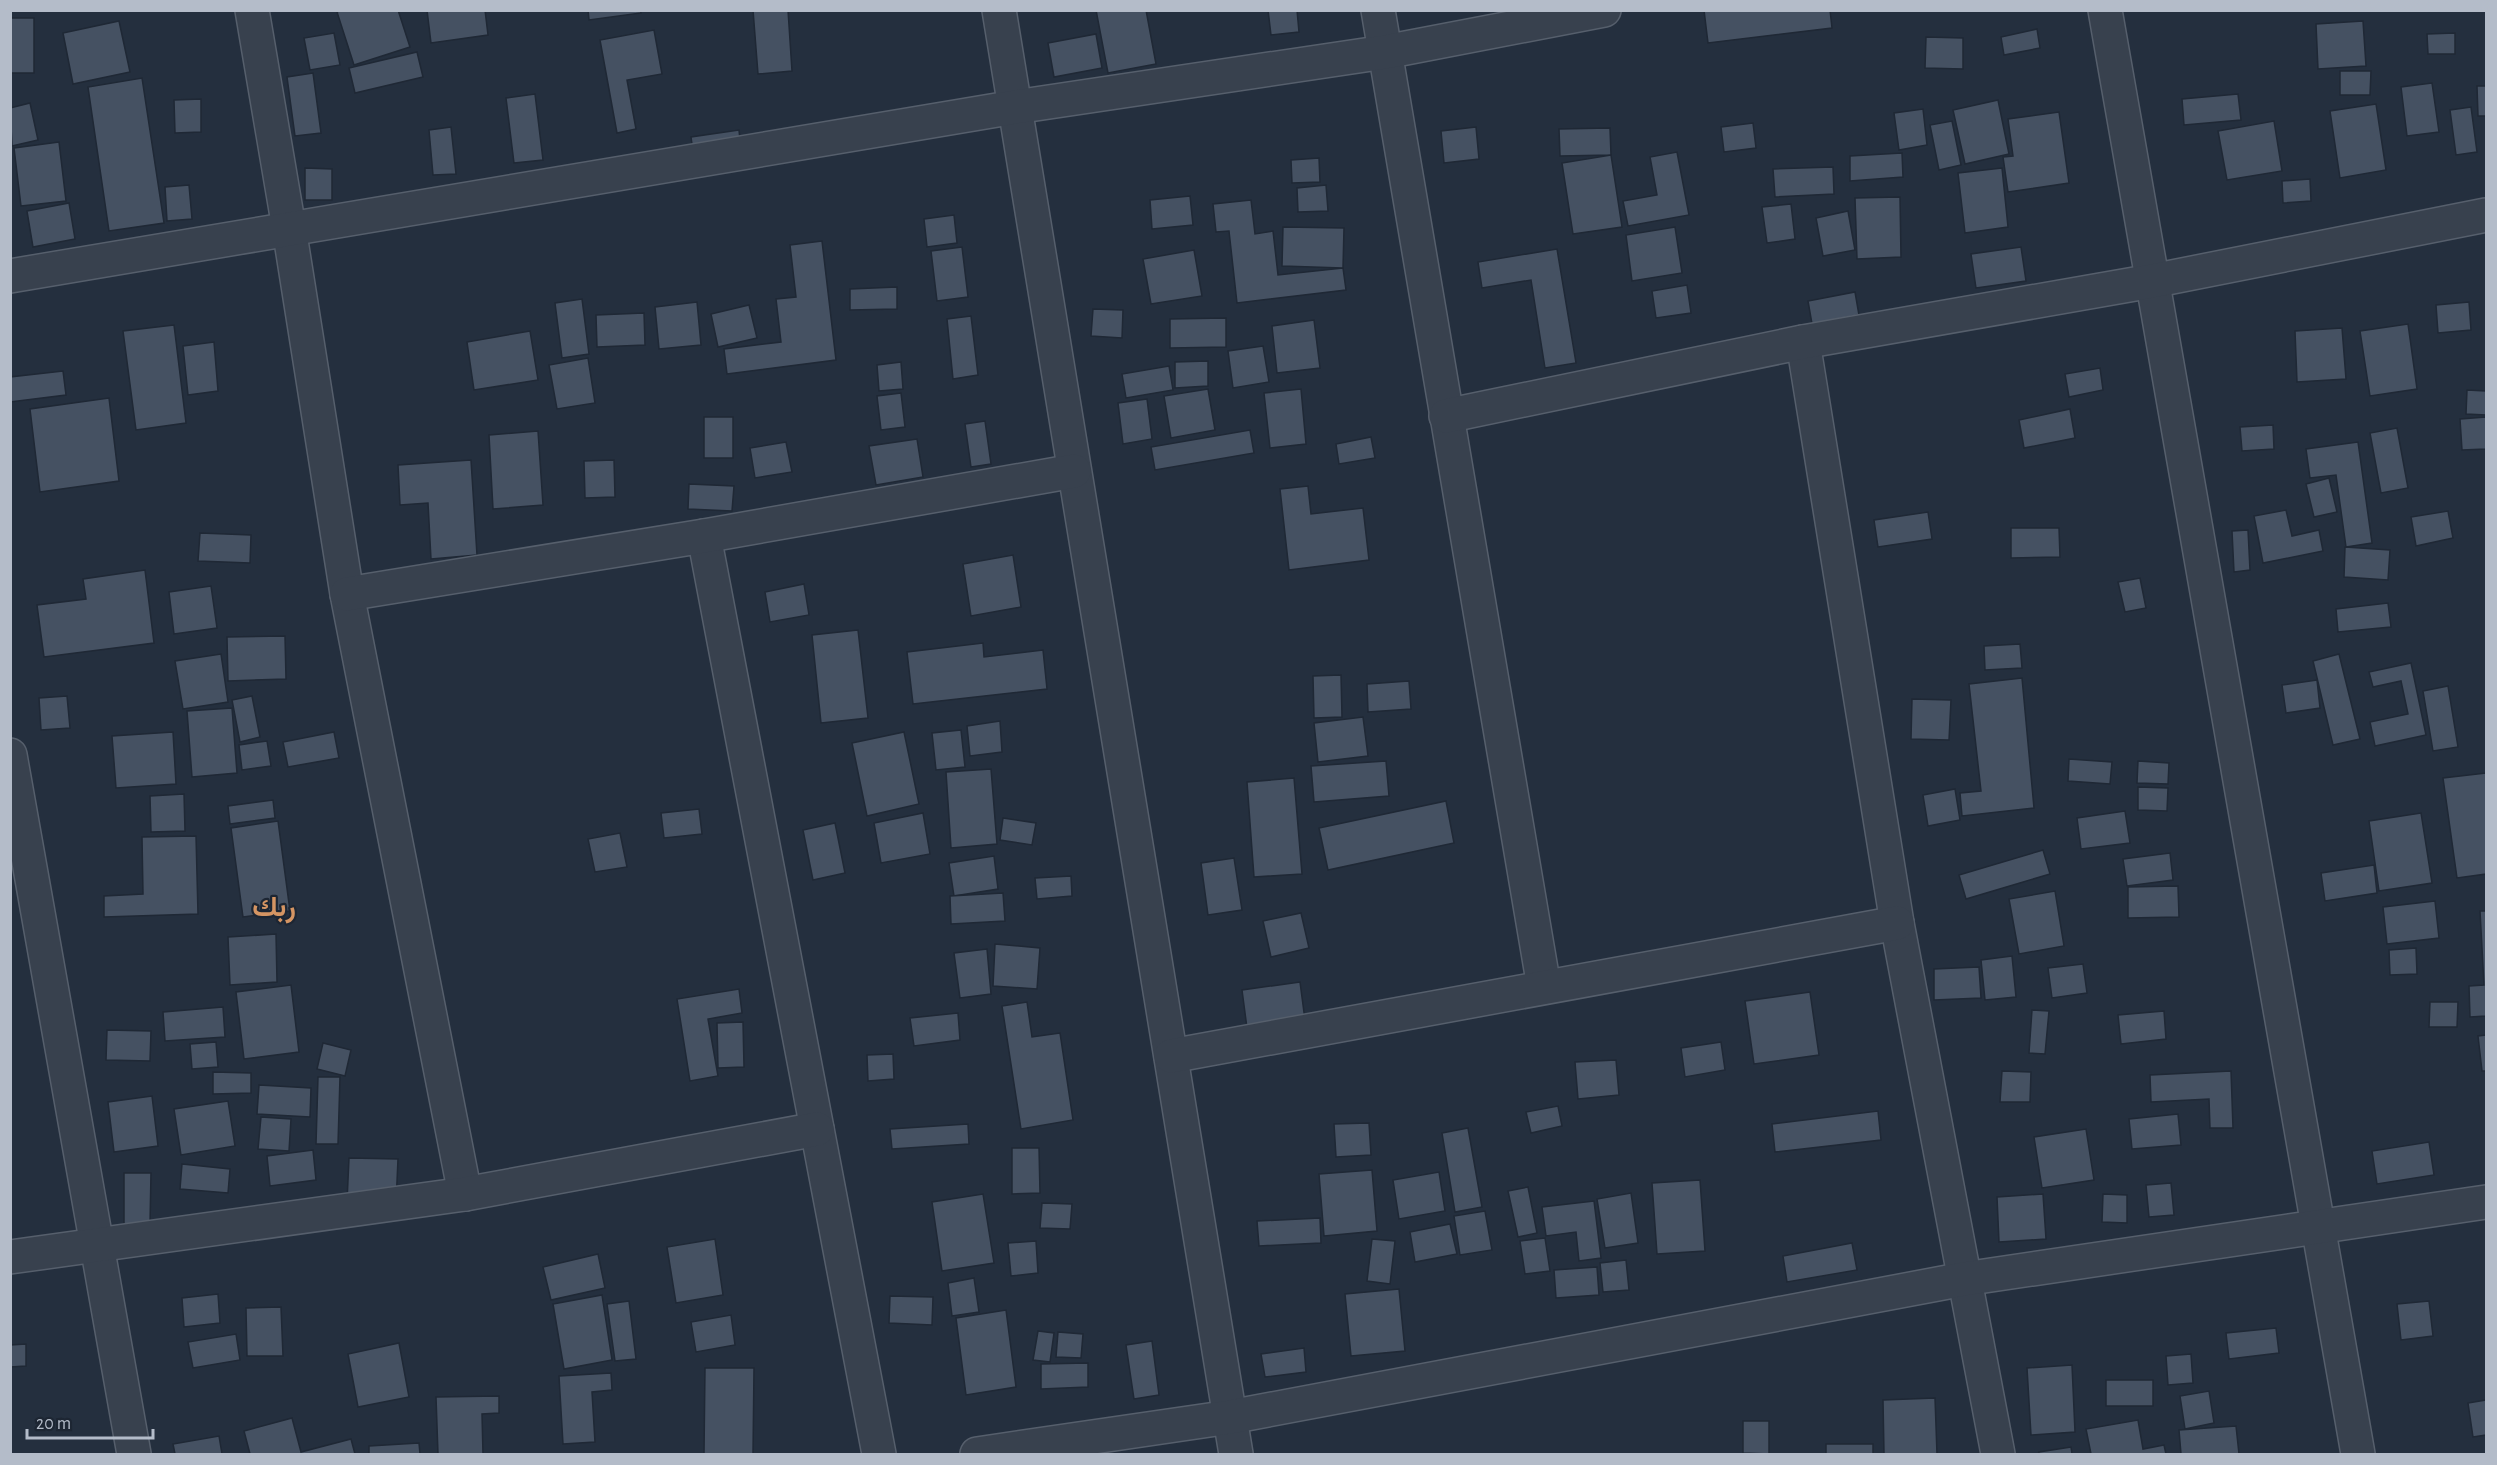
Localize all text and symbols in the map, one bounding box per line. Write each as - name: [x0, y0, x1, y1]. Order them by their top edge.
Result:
- district label: ربك: [252, 894, 296, 924]
- scale bar: [27, 1402, 153, 1440]
- text: 20 m: [36, 1415, 71, 1433]

